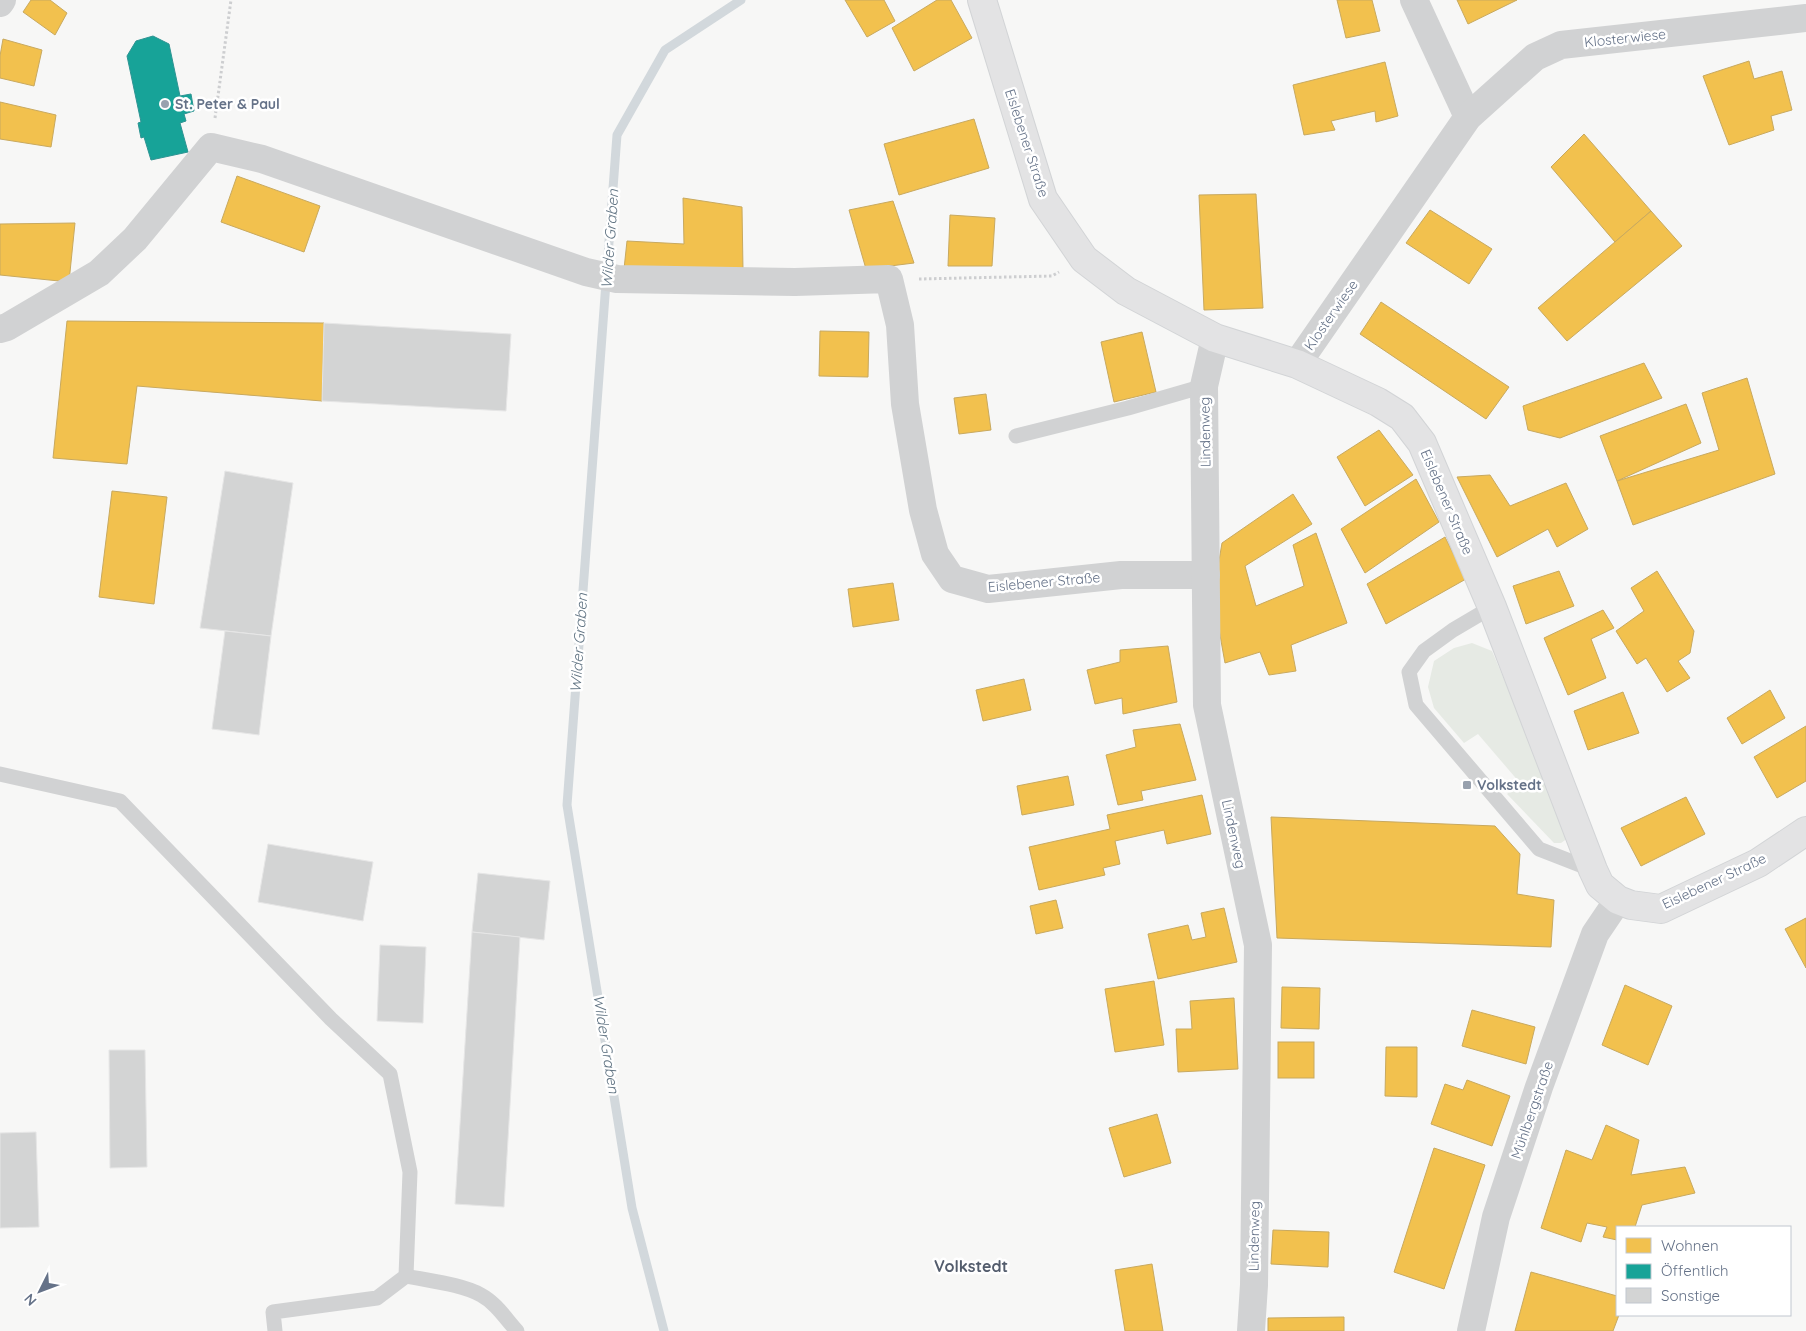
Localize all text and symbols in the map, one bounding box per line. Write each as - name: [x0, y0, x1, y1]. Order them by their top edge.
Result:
- street label: Klosterwiese: [1583, 25, 1667, 51]
- street label: Eislebener Straße: [1001, 87, 1053, 200]
- place label: St. Peter & Paul: [175, 95, 280, 113]
- marker: St. Peter & Paul: [159, 98, 171, 110]
- water label: Wilder Graben: [597, 188, 622, 289]
- street label: Klosterwiese: [1300, 276, 1362, 354]
- street label: Lindenweg: [1195, 397, 1215, 467]
- street label: Eislebener Straße: [1417, 447, 1477, 558]
- street label: Eislebener Straße: [987, 568, 1101, 596]
- water label: Wilder Graben: [566, 592, 591, 693]
- place label: Volkstedt: [1477, 776, 1542, 794]
- marker: Volkstedt: [1461, 779, 1473, 791]
- street label: Lindenweg: [1218, 798, 1250, 870]
- street label: Eislebener Straße: [1659, 849, 1769, 913]
- water label: Wilder Graben: [589, 993, 624, 1095]
- street label: Mühlbergstraße: [1507, 1059, 1557, 1161]
- street label: Lindenweg: [1244, 1201, 1264, 1271]
- legend: [1616, 1226, 1791, 1316]
- text: Wohnen: [1661, 1236, 1719, 1255]
- district label: Volkstedt: [934, 1256, 1008, 1276]
- text: Öffentlich: [1661, 1261, 1728, 1280]
- north arrow: [15, 1266, 65, 1316]
- text: Sonstige: [1661, 1286, 1720, 1305]
- text: N: [20, 1290, 40, 1310]

